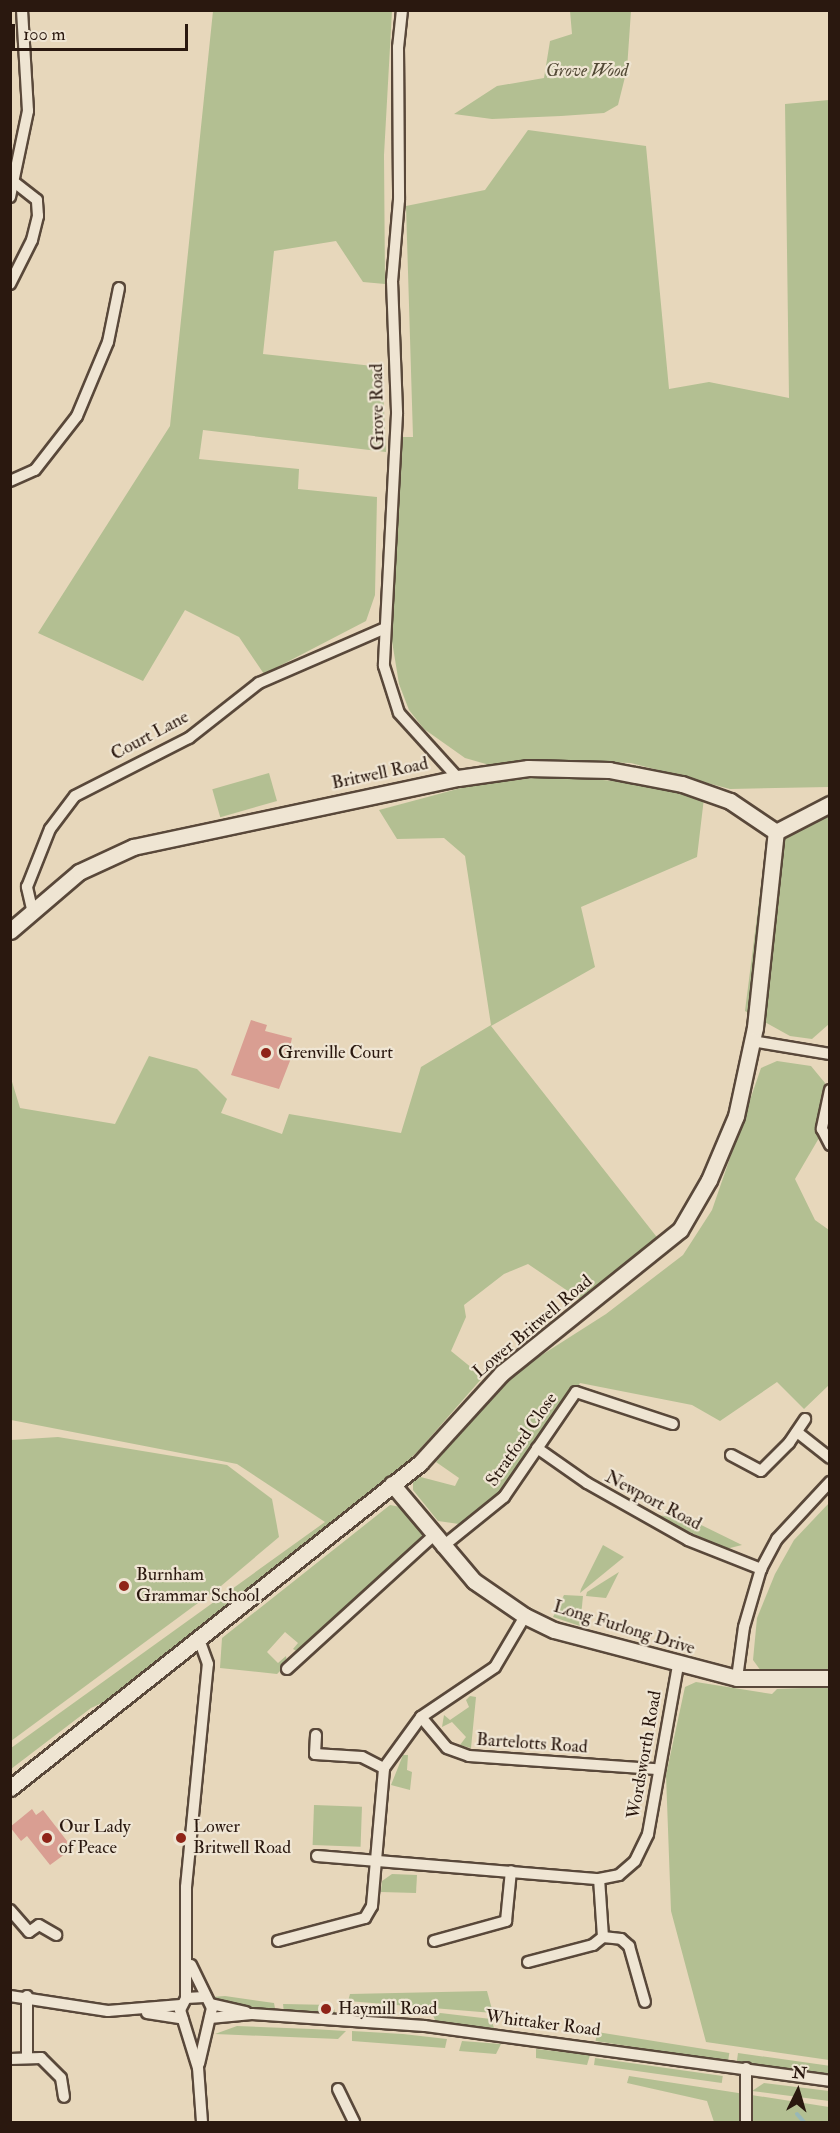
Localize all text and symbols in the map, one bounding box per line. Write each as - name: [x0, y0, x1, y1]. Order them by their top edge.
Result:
- scale bar: [15, 12, 190, 50]
- text: 100 m: [23, 23, 66, 46]
- park label: Grove Wood: [546, 60, 628, 82]
- street label: Grove Road: [366, 363, 390, 451]
- street label: Court Lane: [108, 707, 192, 765]
- street label: Britwell Road: [330, 753, 430, 795]
- place label: Grenville Court: [278, 1042, 393, 1064]
- marker: Grenville Court: [259, 1046, 273, 1060]
- street label: Lower Britwell Road: [469, 1271, 597, 1383]
- street label: Stratford Close: [482, 1389, 562, 1491]
- street label: Newport Road: [601, 1467, 705, 1535]
- place label: Burnham Grammar School: [136, 1565, 260, 1608]
- marker: Burnham Grammar School: [117, 1579, 131, 1593]
- street label: Long Furlong Drive: [551, 1596, 697, 1660]
- street label: Wordsworth Road: [623, 1689, 667, 1821]
- street label: Bartelotts Road: [476, 1729, 588, 1759]
- place label: Our Lady of Peace: [59, 1817, 131, 1860]
- place label: Lower Britwell Road: [193, 1817, 291, 1860]
- marker: Our Lady of Peace: [40, 1831, 54, 1845]
- marker: Lower Britwell Road: [174, 1831, 188, 1845]
- place label: Haymill Road: [338, 1998, 437, 2020]
- marker: Haymill Road: [319, 2002, 333, 2016]
- street label: Whittaker Road: [484, 2006, 602, 2042]
- north arrow: [768, 2061, 828, 2121]
- text: N: [792, 2062, 808, 2084]

